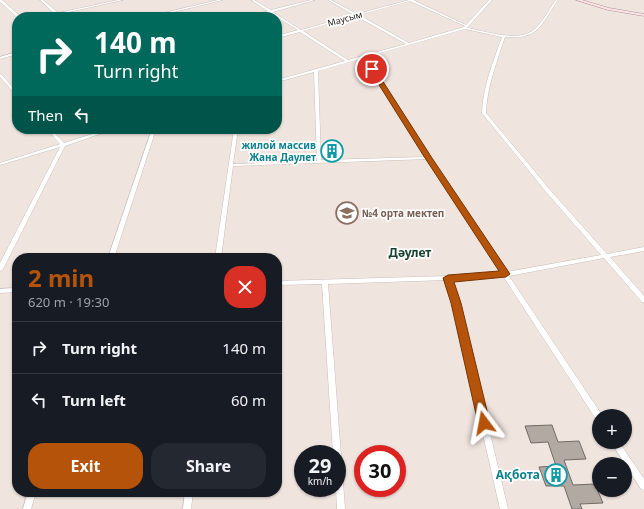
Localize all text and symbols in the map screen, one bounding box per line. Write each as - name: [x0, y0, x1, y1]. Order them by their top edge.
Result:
- street label: Маусым: [326, 8, 364, 29]
- text: 140 m: [94, 23, 177, 61]
- icon: right: [28, 28, 80, 80]
- pin: [355, 52, 389, 86]
- icon: arrive: [361, 58, 383, 80]
- text: Turn right: [94, 59, 178, 83]
- icon: left: [71, 104, 93, 126]
- text: Then: [28, 105, 63, 125]
- place label: жилой массив Жана Даулет: [241, 138, 316, 164]
- building icon: жилой массив Жана Даулет: [319, 138, 345, 164]
- school or university icon: №4 орта мектеп: [334, 200, 360, 226]
- place label: №4 орта мектеп: [362, 206, 444, 220]
- district label: Дәулет: [389, 244, 431, 261]
- text: 2 min: [28, 261, 94, 294]
- button: close: [224, 266, 266, 308]
- text: 620 m · 19:30: [28, 293, 109, 311]
- icon: right: [28, 337, 50, 359]
- text: Turn right: [62, 338, 137, 358]
- text: 140 m: [222, 338, 266, 358]
- icon: left: [28, 389, 50, 411]
- text: Turn left: [62, 390, 126, 410]
- text: 60 m: [231, 390, 266, 410]
- position arrow: [463, 402, 505, 444]
- map controls: [592, 409, 632, 497]
- button: +: [592, 409, 632, 449]
- button: Exit: [28, 443, 143, 489]
- button: Share: [151, 443, 266, 489]
- speed limit sign: 30: [354, 445, 406, 497]
- text: 29: [309, 452, 331, 479]
- button: −: [592, 457, 632, 497]
- building icon: Ақбота: [543, 462, 569, 488]
- place label: Ақбота: [496, 466, 540, 483]
- text: km/h: [308, 474, 332, 488]

